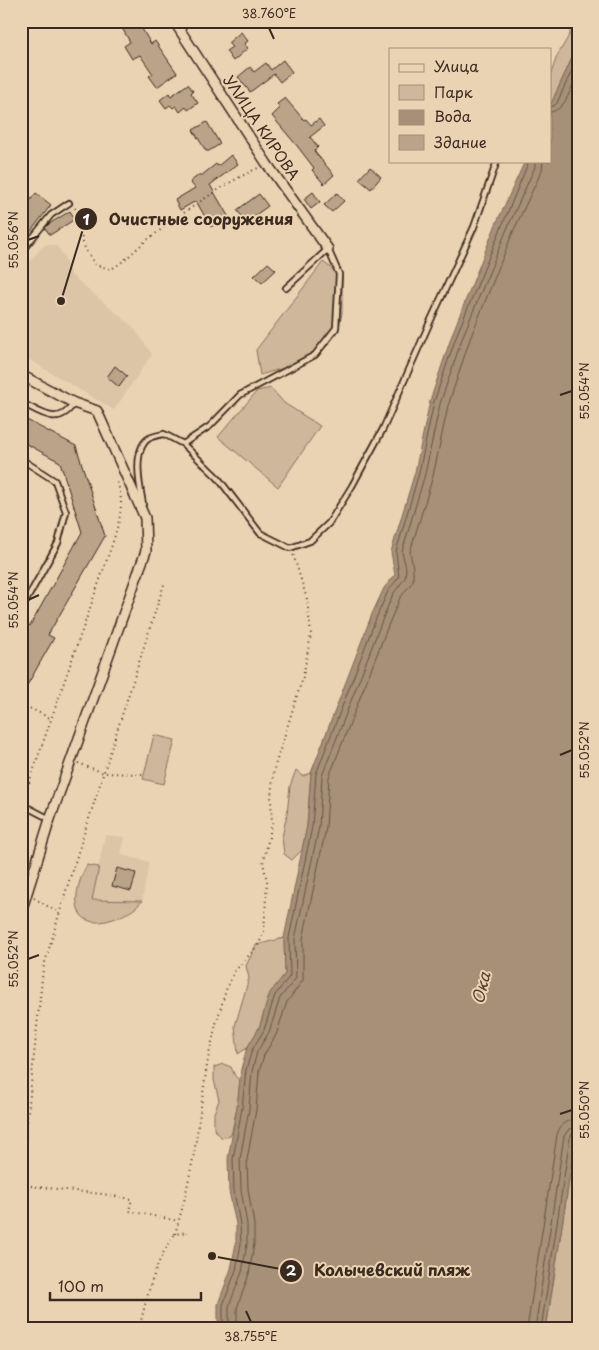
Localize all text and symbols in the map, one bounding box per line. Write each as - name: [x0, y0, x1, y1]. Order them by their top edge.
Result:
- text: 38.760°E: [242, 4, 296, 22]
- legend: [389, 48, 552, 162]
- text: Улица: [434, 54, 479, 77]
- street label: УЛИЦА КИРОВА: [218, 70, 306, 185]
- text: Парк: [434, 80, 473, 103]
- text: Вода: [434, 104, 472, 127]
- text: Здание: [434, 130, 487, 153]
- callout: Очистные сооружения: [74, 204, 303, 235]
- text: Очистные сооружения: [109, 206, 293, 230]
- text: 1: [82, 207, 90, 230]
- text: 55.056°N: [4, 211, 22, 269]
- text: 55.054°N: [575, 362, 593, 420]
- text: 55.054°N: [4, 571, 22, 629]
- text: 55.052°N: [575, 721, 593, 779]
- text: 55.052°N: [4, 930, 22, 988]
- water label: Ока: [465, 968, 496, 1006]
- text: 55.050°N: [575, 1081, 593, 1139]
- callout: Колычевский пляж: [279, 1255, 480, 1286]
- text: Колычевский пляж: [314, 1257, 470, 1281]
- text: 2: [286, 1258, 297, 1281]
- scale bar: [50, 1270, 201, 1302]
- text: 100 m: [58, 1274, 104, 1297]
- text: 38.755°E: [224, 1327, 278, 1345]

